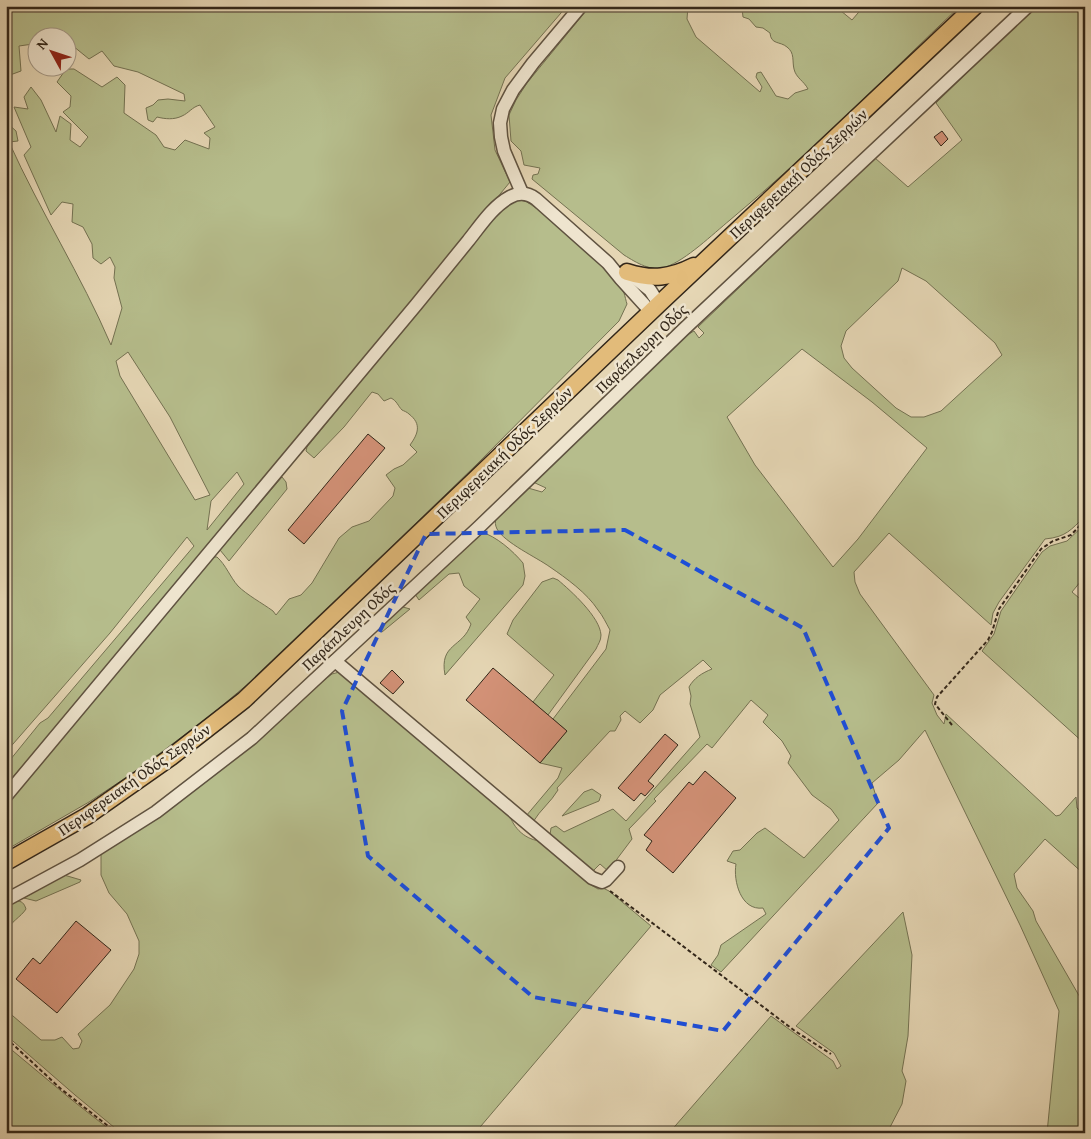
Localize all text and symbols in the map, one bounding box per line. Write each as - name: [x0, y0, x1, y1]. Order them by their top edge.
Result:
- north arrow: [28, 28, 78, 78]
- text: N: [31, 33, 53, 54]
- street label: Περιφερειακή Οδός Σερρών: [723, 102, 873, 244]
- street label: Παράπλευρη Οδός: [589, 297, 693, 398]
- street label: Περιφερειακή Οδός Σερρών: [430, 380, 578, 524]
- street label: Παράπλευρη Οδός: [296, 576, 400, 676]
- street label: Περιφερειακή Οδός Σερρών: [53, 717, 215, 841]

